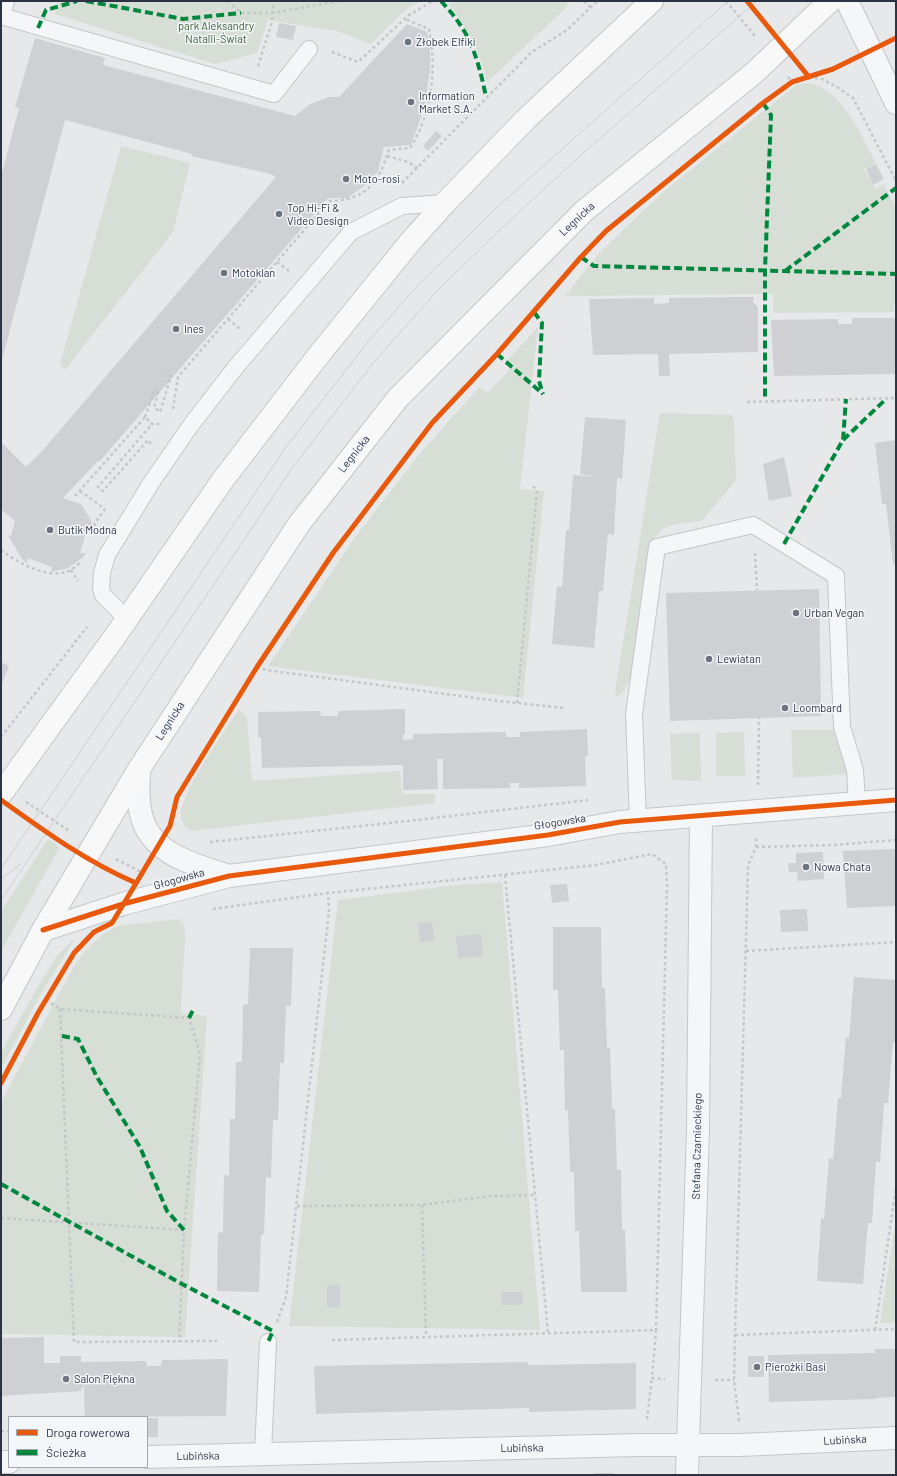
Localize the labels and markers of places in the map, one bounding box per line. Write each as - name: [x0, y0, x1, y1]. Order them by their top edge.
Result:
- place label: Żłobek Elfiki: [416, 35, 476, 49]
- marker: Żłobek Elfiki: [403, 37, 413, 47]
- place label: Information Market S.A.: [419, 89, 475, 115]
- marker: Information Market S.A.: [406, 97, 416, 107]
- place label: Moto-rosi: [354, 172, 400, 186]
- marker: Moto-rosi: [341, 174, 351, 184]
- place label: Top Hi-Fi & Video Design: [287, 201, 349, 227]
- marker: Top Hi-Fi & Video Design: [274, 209, 284, 219]
- place label: Motoklan: [232, 266, 275, 280]
- marker: Motoklan: [219, 268, 229, 278]
- place label: Ines: [184, 322, 204, 336]
- marker: Ines: [171, 324, 181, 334]
- place label: Butik Modna: [58, 523, 117, 537]
- marker: Butik Modna: [45, 525, 55, 535]
- place label: Urban Vegan: [804, 606, 864, 620]
- marker: Urban Vegan: [791, 608, 801, 618]
- place label: Lewiatan: [717, 652, 761, 666]
- marker: Lewiatan: [704, 654, 714, 664]
- place label: Loombard: [793, 701, 842, 715]
- marker: Loombard: [780, 703, 790, 713]
- place label: Nowa Chata: [814, 860, 871, 874]
- marker: Nowa Chata: [801, 862, 811, 872]
- place label: Pierożki Basi: [765, 1360, 826, 1374]
- marker: Pierożki Basi: [752, 1362, 762, 1372]
- place label: Salon Piękna: [74, 1372, 135, 1386]
- marker: Salon Piękna: [61, 1374, 71, 1384]

